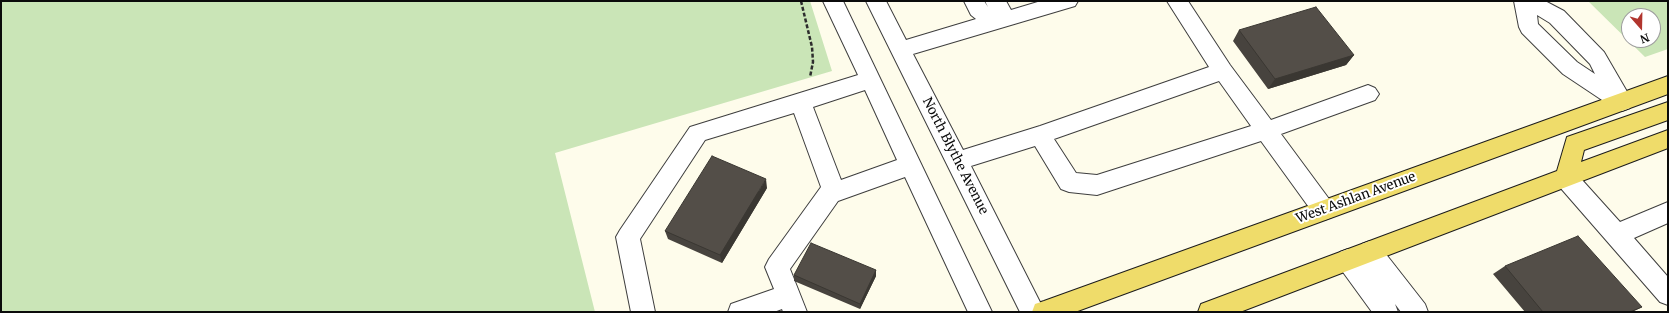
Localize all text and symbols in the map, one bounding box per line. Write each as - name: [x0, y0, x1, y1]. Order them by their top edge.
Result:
- north arrow: [1621, 8, 1661, 48]
- text: N: [1638, 30, 1651, 46]
- street label: North Blythe Avenue: [919, 95, 991, 217]
- street label: West Ashlan Avenue: [1294, 169, 1418, 227]

